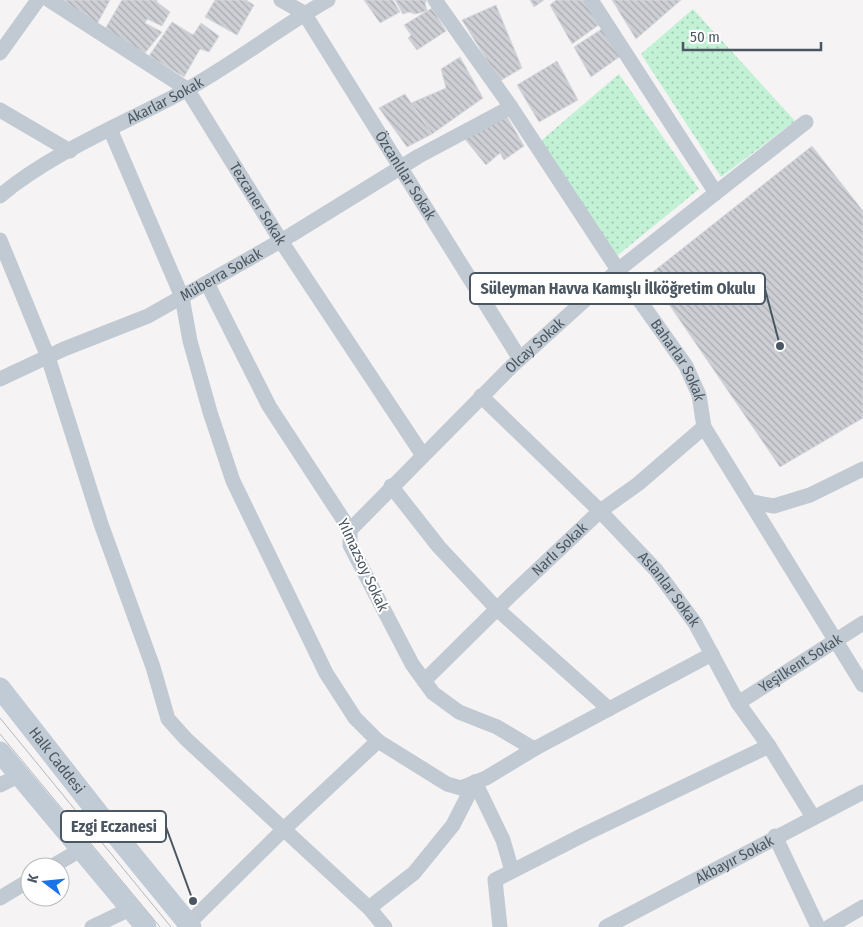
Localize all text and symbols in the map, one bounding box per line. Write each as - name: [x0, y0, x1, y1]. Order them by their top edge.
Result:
- scale bar: [683, 20, 820, 52]
- text: 50 m: [690, 28, 720, 46]
- street label: Akarlar Sokak: [124, 73, 206, 128]
- street label: Özcanlılar Sokak: [371, 128, 440, 223]
- street label: Tezcaner Sokak: [226, 159, 290, 248]
- street label: Müberra Sokak: [177, 244, 265, 305]
- callout: Süleyman Havva Kamışlı İlköğretim Okulu: [470, 273, 765, 304]
- text: Süleyman Havva Kamışlı İlköğretim Okulu: [480, 279, 756, 299]
- street label: Olcay Sokak: [501, 314, 568, 377]
- street label: Baharlar Sokak: [647, 316, 709, 402]
- street label: Yılmazsoy Sokak: [334, 516, 392, 614]
- street label: Narlı Sokak: [528, 519, 591, 580]
- street label: Aslanlar Sokak: [634, 548, 704, 630]
- street label: Yeşilkent Sokak: [755, 630, 845, 696]
- street label: Halk Caddesi: [25, 724, 88, 797]
- callout: Ezgi Eczanesi: [61, 811, 166, 842]
- text: Ezgi Eczanesi: [71, 817, 157, 836]
- street label: Akbayır Sokak: [692, 832, 776, 887]
- north arrow: [20, 857, 70, 907]
- text: K: [24, 871, 43, 885]

